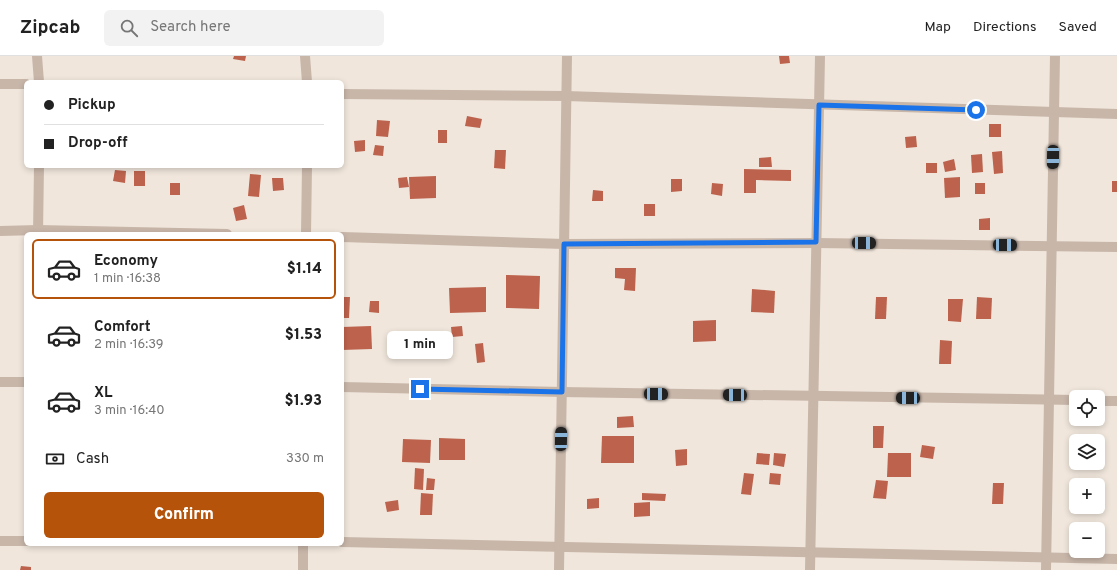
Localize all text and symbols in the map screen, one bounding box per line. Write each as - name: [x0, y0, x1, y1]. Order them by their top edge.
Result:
- search box: [104, 10, 384, 46]
- text: Zipcab: [20, 16, 80, 40]
- icon: search: [118, 17, 140, 39]
- text: Search here: [150, 18, 231, 37]
- text: Map: [925, 19, 951, 36]
- text: Directions: [973, 19, 1037, 36]
- text: Saved: [1059, 19, 1097, 36]
- text: Pickup: [68, 96, 116, 115]
- route start: [967, 101, 985, 119]
- text: Drop-off: [68, 134, 128, 153]
- car: [1047, 145, 1059, 169]
- car: [852, 237, 876, 249]
- car: [993, 239, 1017, 251]
- icon: car: [46, 251, 82, 287]
- text: Economy: [94, 252, 158, 271]
- text: $1.14: [287, 260, 322, 279]
- text: 1 min · 16:38: [94, 271, 161, 287]
- icon: car: [46, 317, 82, 353]
- text: Comfort: [94, 318, 151, 337]
- text: $1.53: [285, 326, 322, 345]
- callout: 1 min: [387, 331, 453, 359]
- text: 2 min · 16:39: [94, 337, 164, 353]
- text: 1 min: [404, 337, 436, 353]
- route end: [411, 380, 429, 398]
- icon: car: [46, 383, 82, 419]
- text: XL: [94, 384, 112, 403]
- car: [644, 388, 668, 400]
- car: [723, 389, 747, 401]
- map controls: [1069, 390, 1105, 558]
- button: locate: [1069, 390, 1105, 426]
- text: $1.93: [285, 392, 322, 411]
- car: [896, 392, 920, 404]
- text: 3 min · 16:40: [94, 403, 165, 419]
- car: [555, 427, 567, 451]
- button: layers: [1069, 434, 1105, 470]
- icon: cash: [44, 448, 66, 470]
- text: Cash: [76, 450, 109, 469]
- text: 330 m: [286, 451, 324, 467]
- button: +: [1069, 478, 1105, 514]
- button: Confirm: [44, 492, 324, 538]
- button: −: [1069, 522, 1105, 558]

